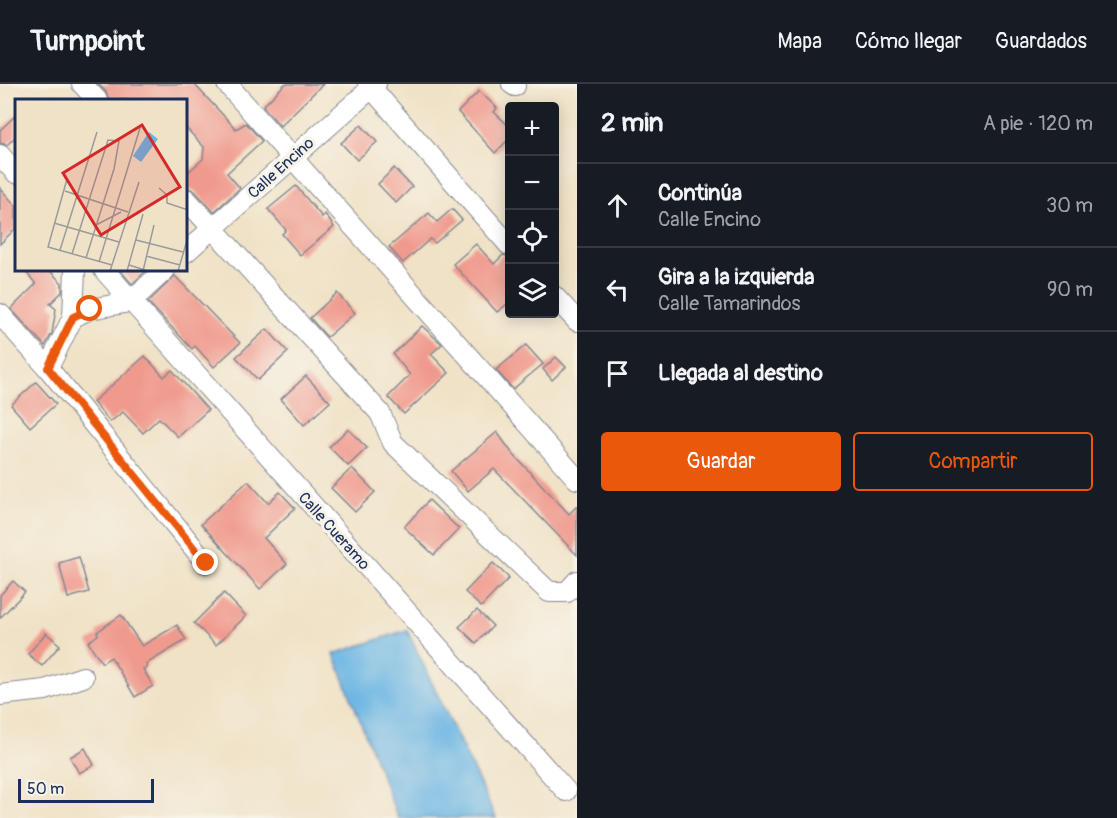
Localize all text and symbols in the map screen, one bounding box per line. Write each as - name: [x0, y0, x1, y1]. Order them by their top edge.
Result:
- text: Turnpoint: [30, 24, 144, 59]
- text: Mapa: [777, 28, 822, 55]
- text: Cómo llegar: [855, 28, 962, 55]
- text: Guardados: [995, 28, 1087, 55]
- inset map: [15, 99, 188, 272]
- map controls: [505, 102, 559, 318]
- button: +: [505, 102, 559, 156]
- text: 2 min: [601, 107, 663, 139]
- text: A pie · 120 m: [983, 111, 1093, 136]
- street label: Calle Encino: [244, 133, 319, 203]
- button: −: [505, 156, 559, 210]
- text: Continúa: [658, 179, 742, 207]
- icon: ahead: [601, 189, 634, 222]
- text: 30 m: [1046, 193, 1093, 218]
- text: Calle Encino: [658, 207, 761, 232]
- button: locate: [505, 210, 559, 264]
- text: Gira a la izquierda: [658, 263, 815, 291]
- button: layers: [505, 264, 559, 318]
- icon: left: [601, 273, 634, 306]
- text: 90 m: [1047, 277, 1093, 302]
- text: Calle Tamarindos: [658, 291, 801, 316]
- route start: [76, 295, 102, 321]
- icon: arrive: [601, 357, 634, 390]
- text: Llegada al destino: [658, 359, 823, 387]
- button: Guardar: [601, 432, 841, 491]
- button: Compartir: [853, 432, 1093, 491]
- street label: Calle Cueramo: [294, 488, 375, 574]
- route end: [192, 549, 218, 575]
- scale bar: [18, 776, 154, 804]
- text: 50 m: [27, 779, 64, 799]

